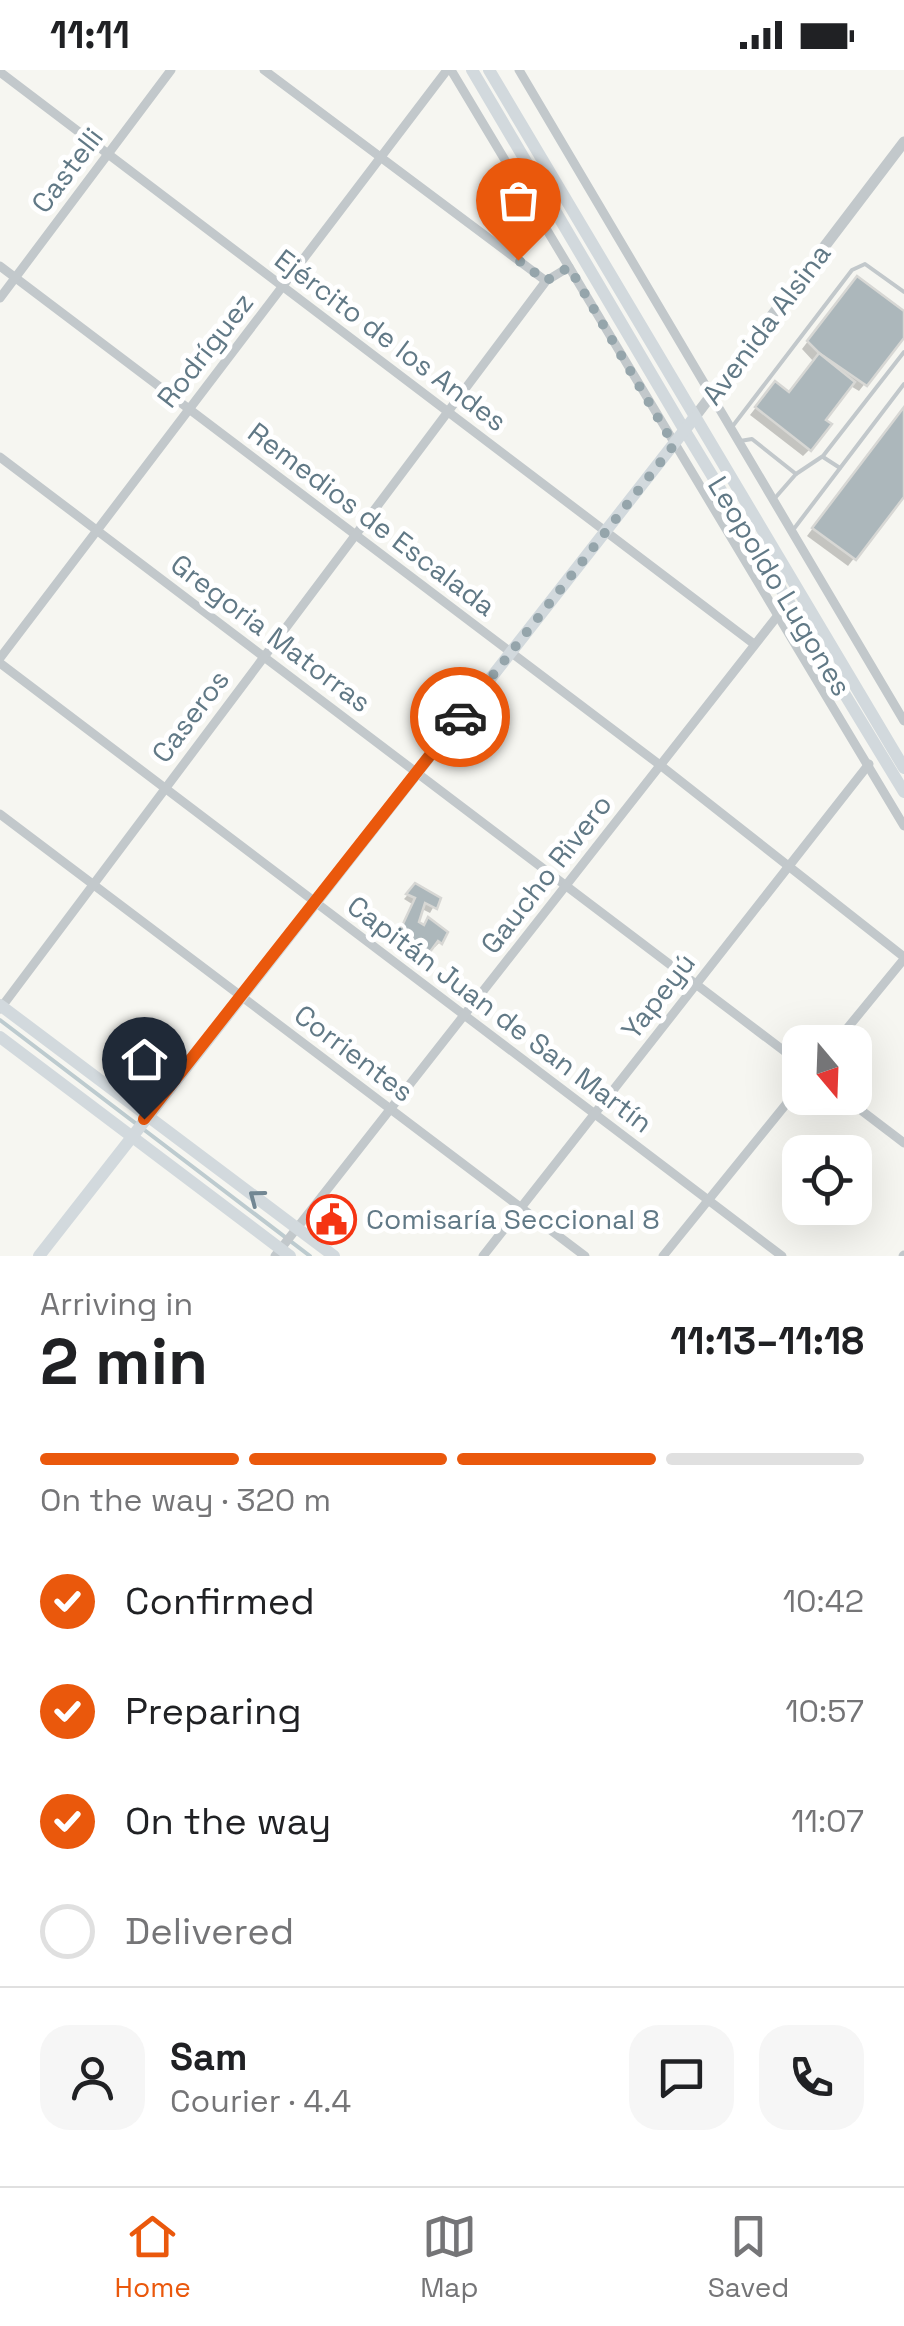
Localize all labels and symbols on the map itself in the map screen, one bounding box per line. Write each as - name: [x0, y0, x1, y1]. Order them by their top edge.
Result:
- street label: Castelli: [23, 120, 111, 220]
- pin: [476, 158, 561, 261]
- street label: Avenida Alsina: [694, 236, 838, 412]
- street label: Ejército de los Andes: [268, 241, 514, 439]
- street label: Rodríguez: [149, 285, 261, 415]
- street label: Remedios de Escalada: [241, 414, 503, 624]
- street label: Leopoldo Lugones: [700, 470, 860, 702]
- street label: Gregoria Matorras: [164, 546, 378, 720]
- street label: Caseros: [143, 662, 237, 770]
- courier: [410, 667, 510, 767]
- street label: Gaucho Rivero: [472, 787, 620, 961]
- street label: Capitán Juan de San Martín: [340, 887, 660, 1141]
- street label: Yapeyú: [613, 946, 703, 1046]
- street label: Corrientes: [287, 996, 421, 1110]
- pin: [102, 1017, 187, 1120]
- north arrow: [782, 1025, 872, 1115]
- one-way arrow: [249, 1192, 267, 1209]
- public building icon: Comisaría Seccional 8: [305, 1193, 357, 1245]
- place label: Comisaría Seccional 8: [366, 1201, 660, 1237]

